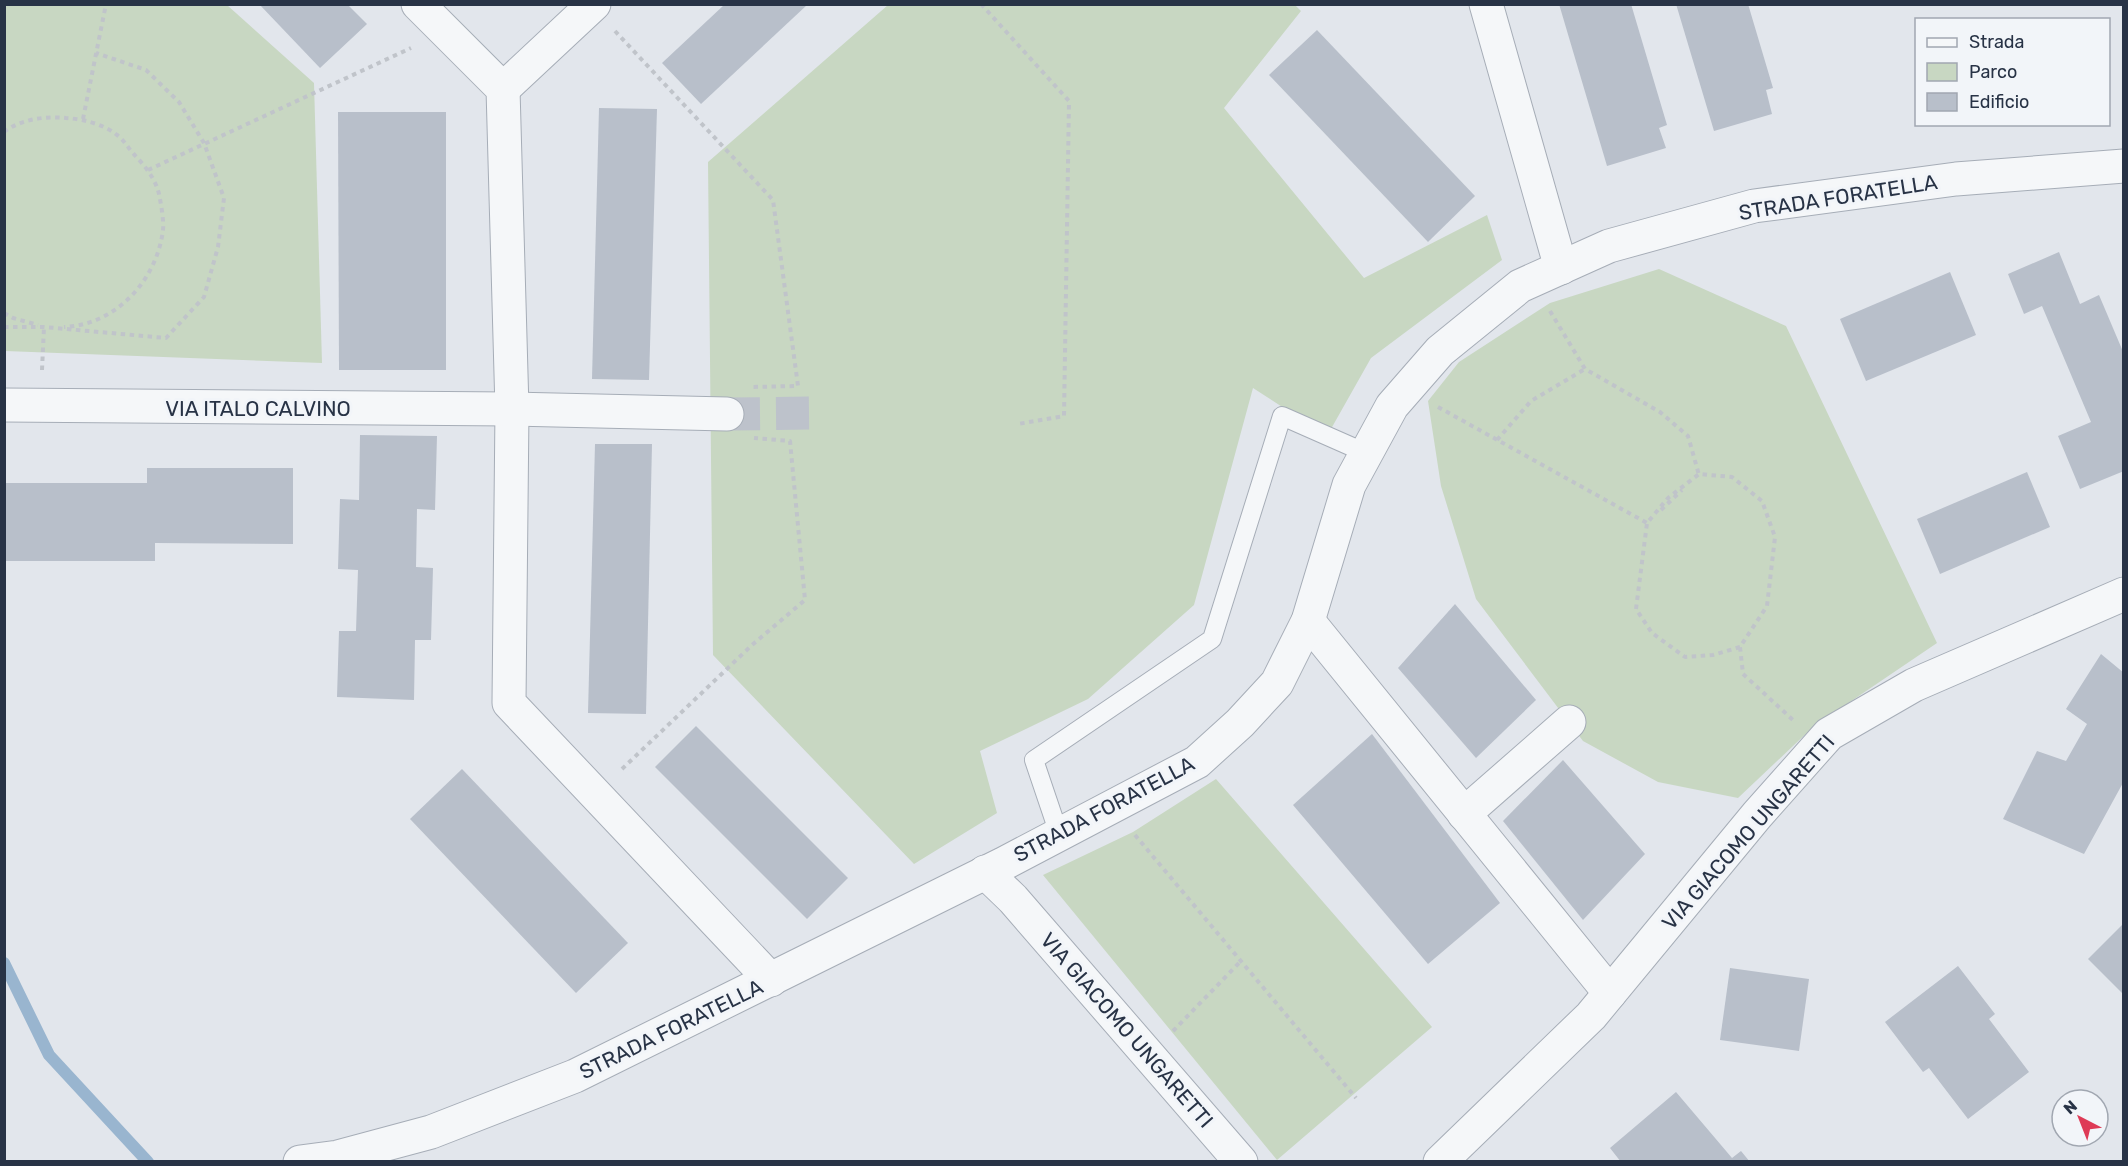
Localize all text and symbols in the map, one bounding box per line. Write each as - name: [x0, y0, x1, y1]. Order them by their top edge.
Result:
- legend: [1915, 18, 2110, 126]
- text: Strada: [1969, 31, 2025, 53]
- text: Parco: [1969, 61, 2017, 83]
- text: Edificio: [1969, 91, 2029, 113]
- street label: STRADA FORATELLA: [1737, 169, 1939, 225]
- street label: VIA ITALO CALVINO: [165, 396, 351, 421]
- street label: VIA GIACOMO UNGARETTI: [1657, 729, 1839, 935]
- street label: STRADA FORATELLA: [1009, 751, 1199, 867]
- street label: VIA GIACOMO UNGARETTI: [1036, 927, 1218, 1133]
- street label: STRADA FORATELLA: [575, 974, 767, 1084]
- north arrow: [2050, 1088, 2110, 1148]
- text: N: [2060, 1096, 2081, 1118]

